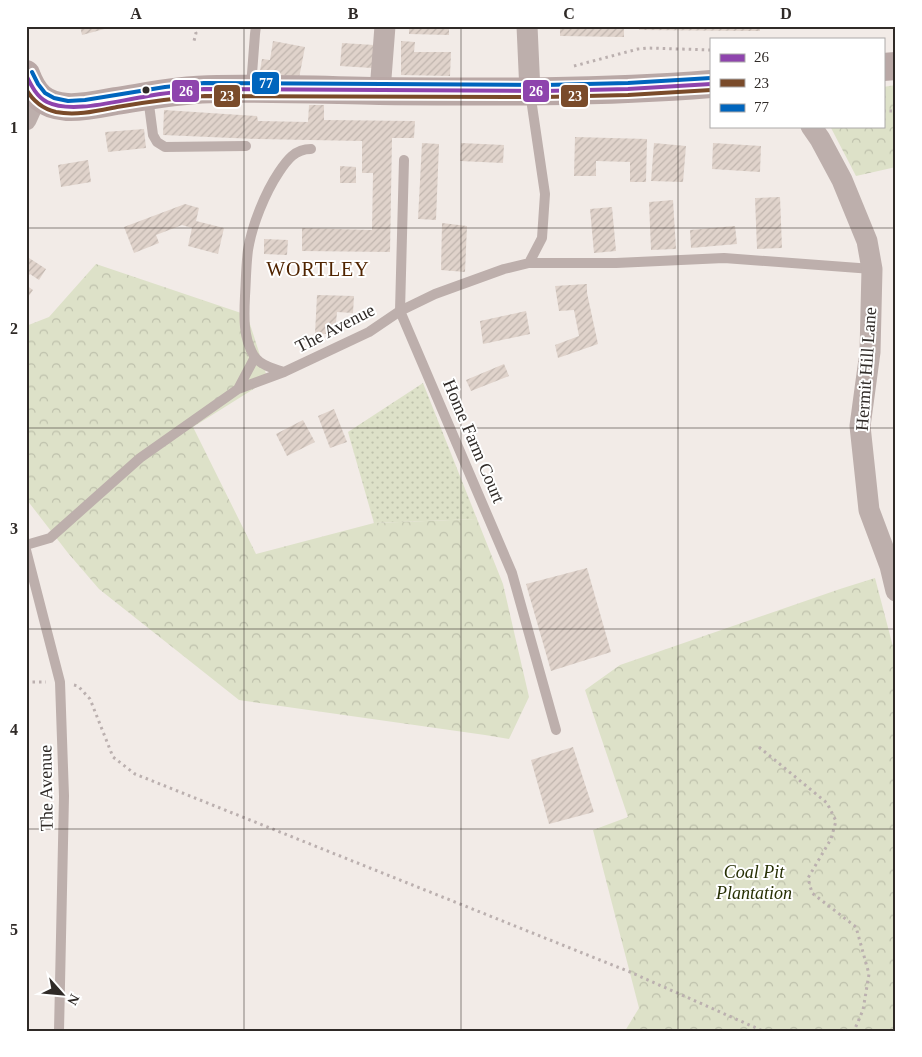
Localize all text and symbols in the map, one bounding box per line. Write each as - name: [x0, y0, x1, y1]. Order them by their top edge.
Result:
- text: A: [130, 5, 142, 22]
- text: B: [348, 5, 359, 22]
- text: C: [563, 5, 575, 22]
- text: D: [780, 5, 792, 22]
- legend: [710, 38, 884, 128]
- text: 26: [754, 49, 770, 65]
- line badge: 77: [251, 71, 280, 95]
- text: 23: [754, 75, 769, 91]
- text: 77: [259, 76, 273, 91]
- line badge: 26: [171, 79, 200, 103]
- line badge: 26: [522, 79, 550, 103]
- text: 26: [179, 84, 193, 99]
- line badge: 23: [213, 84, 241, 108]
- text: 26: [529, 84, 543, 99]
- line badge: 23: [560, 84, 589, 108]
- unlabelled marker: [141, 85, 151, 95]
- text: 23: [220, 89, 234, 104]
- text: 23: [568, 89, 582, 104]
- text: 77: [754, 99, 770, 115]
- text: 1: [10, 119, 18, 136]
- district label: WORTLEY: [266, 258, 370, 280]
- street label: The Avenue: [292, 300, 378, 356]
- street label: Hermit Hill Lane: [852, 306, 880, 432]
- text: 2: [10, 320, 18, 337]
- street label: Home Farm Court: [439, 376, 509, 506]
- text: 3: [10, 520, 18, 537]
- text: 4: [10, 721, 18, 738]
- street label: The Avenue: [35, 745, 57, 831]
- park label: Coal Pit Plantation: [715, 862, 792, 903]
- text: 5: [10, 921, 18, 938]
- north arrow: [38, 970, 88, 1020]
- text: N: [64, 992, 82, 1008]

